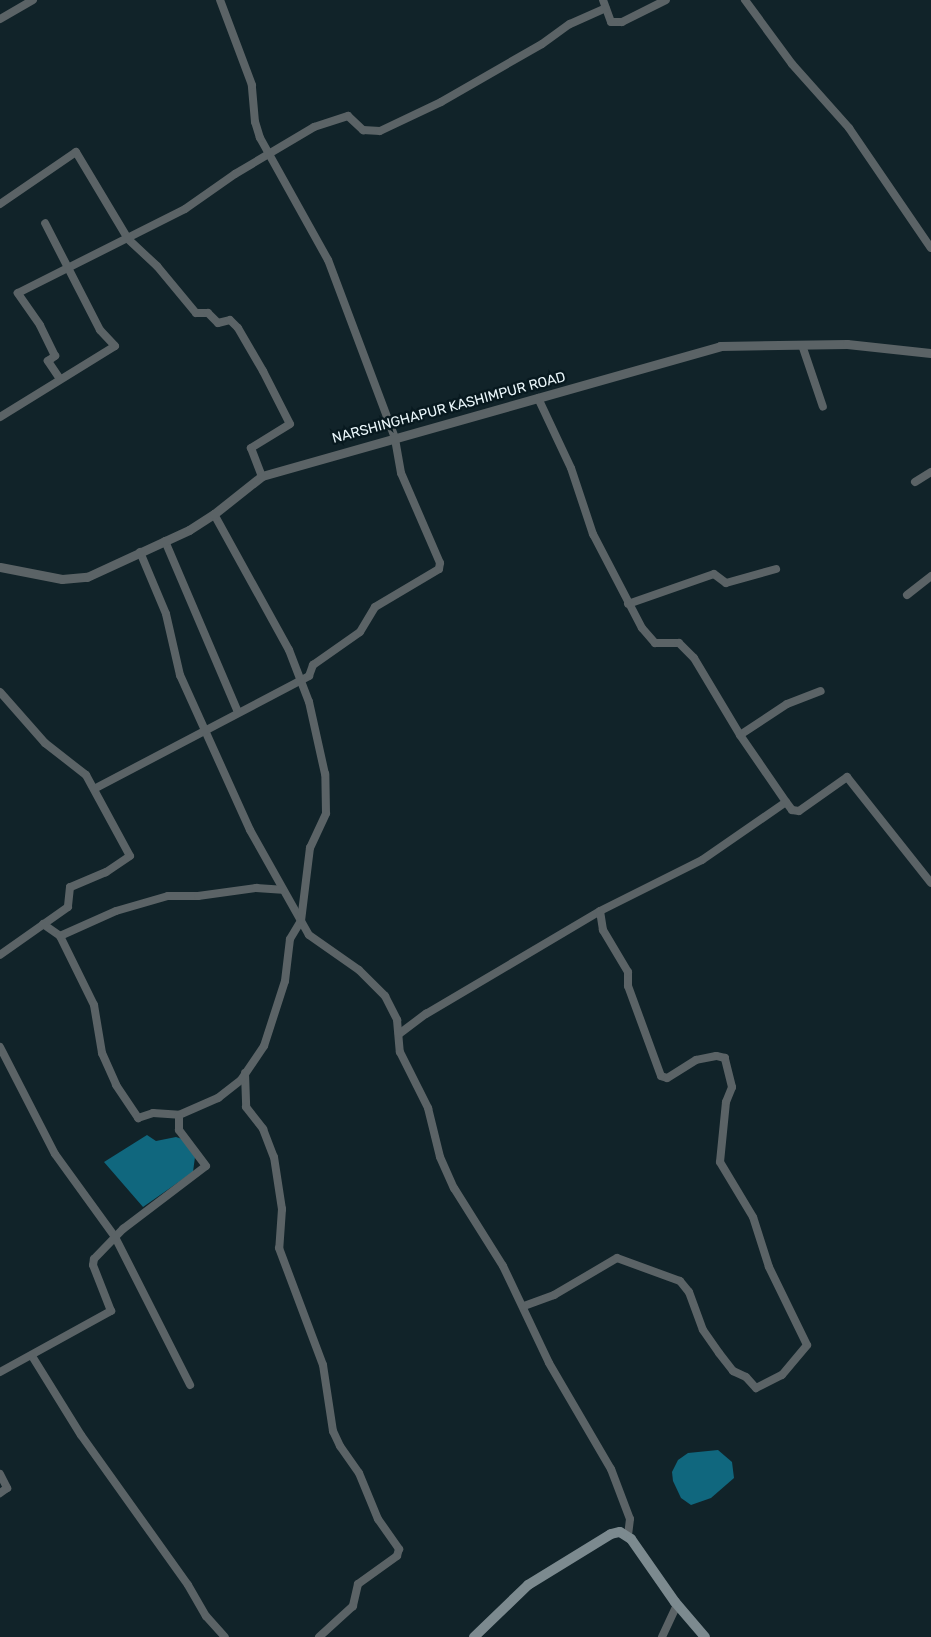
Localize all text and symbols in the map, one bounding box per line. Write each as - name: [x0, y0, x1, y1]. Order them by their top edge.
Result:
- street label: NARSHINGHAPUR KASHIMPUR ROAD: [330, 369, 568, 447]

